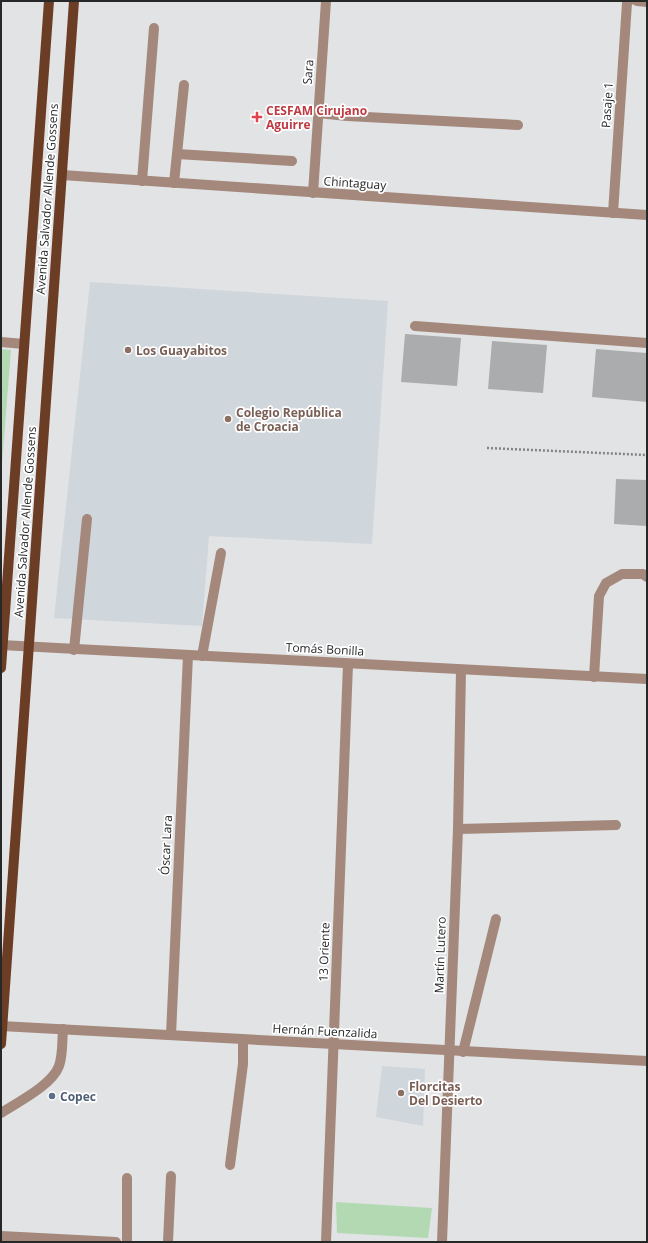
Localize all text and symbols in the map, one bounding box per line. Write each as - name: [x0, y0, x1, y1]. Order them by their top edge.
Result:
- street label: Sara: [299, 59, 317, 85]
- street label: Pasaje 1: [597, 81, 617, 129]
- place label: CESFAM Cirujano Aguirre: [266, 102, 367, 133]
- street label: Avenida Salvador Allende Gossens: [32, 103, 62, 295]
- marker: CESFAM Cirujano Aguirre: [251, 111, 263, 123]
- street label: Chintaguay: [323, 172, 388, 194]
- place label: Los Guayabitos: [136, 342, 227, 359]
- marker: Los Guayabitos: [123, 345, 133, 355]
- place label: Colegio República de Croacia: [236, 404, 342, 435]
- marker: Colegio República de Croacia: [223, 414, 233, 424]
- street label: Avenida Salvador Allende Gossens: [10, 426, 40, 618]
- street label: Tomás Bonilla: [285, 638, 365, 660]
- street label: Óscar Lara: [156, 815, 176, 875]
- street label: Martín Lutero: [430, 916, 450, 994]
- street label: 13 Oriente: [314, 922, 334, 982]
- street label: Hernán Fuenzalida: [272, 1020, 378, 1042]
- place label: Florcitas Del Desierto: [409, 1078, 483, 1109]
- place label: Copec: [60, 1088, 96, 1105]
- marker: Florcitas Del Desierto: [396, 1088, 406, 1098]
- marker: Copec: [47, 1091, 57, 1101]

